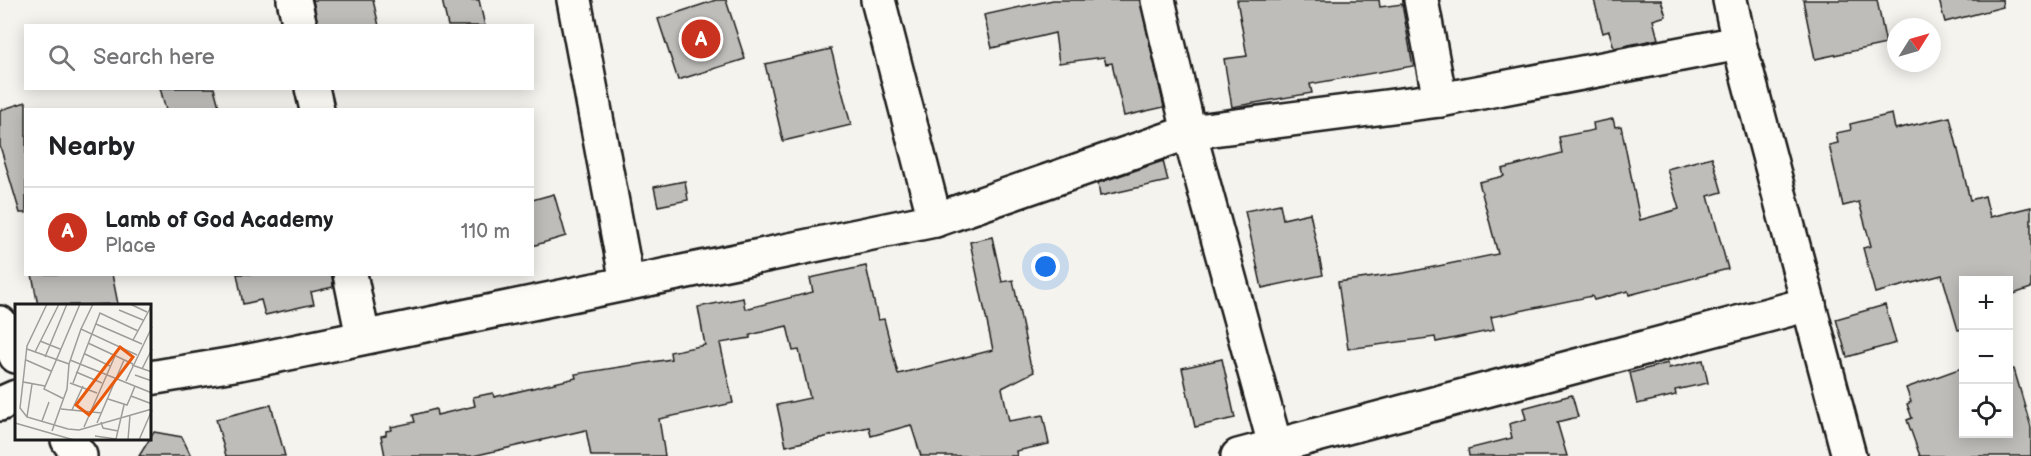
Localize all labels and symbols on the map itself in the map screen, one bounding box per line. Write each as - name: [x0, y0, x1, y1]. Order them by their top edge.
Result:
- pin: A: [682, 16, 720, 62]
- north arrow: [1887, 18, 1941, 72]
- your location: [1031, 252, 1060, 281]
- inset map: [15, 304, 152, 441]

